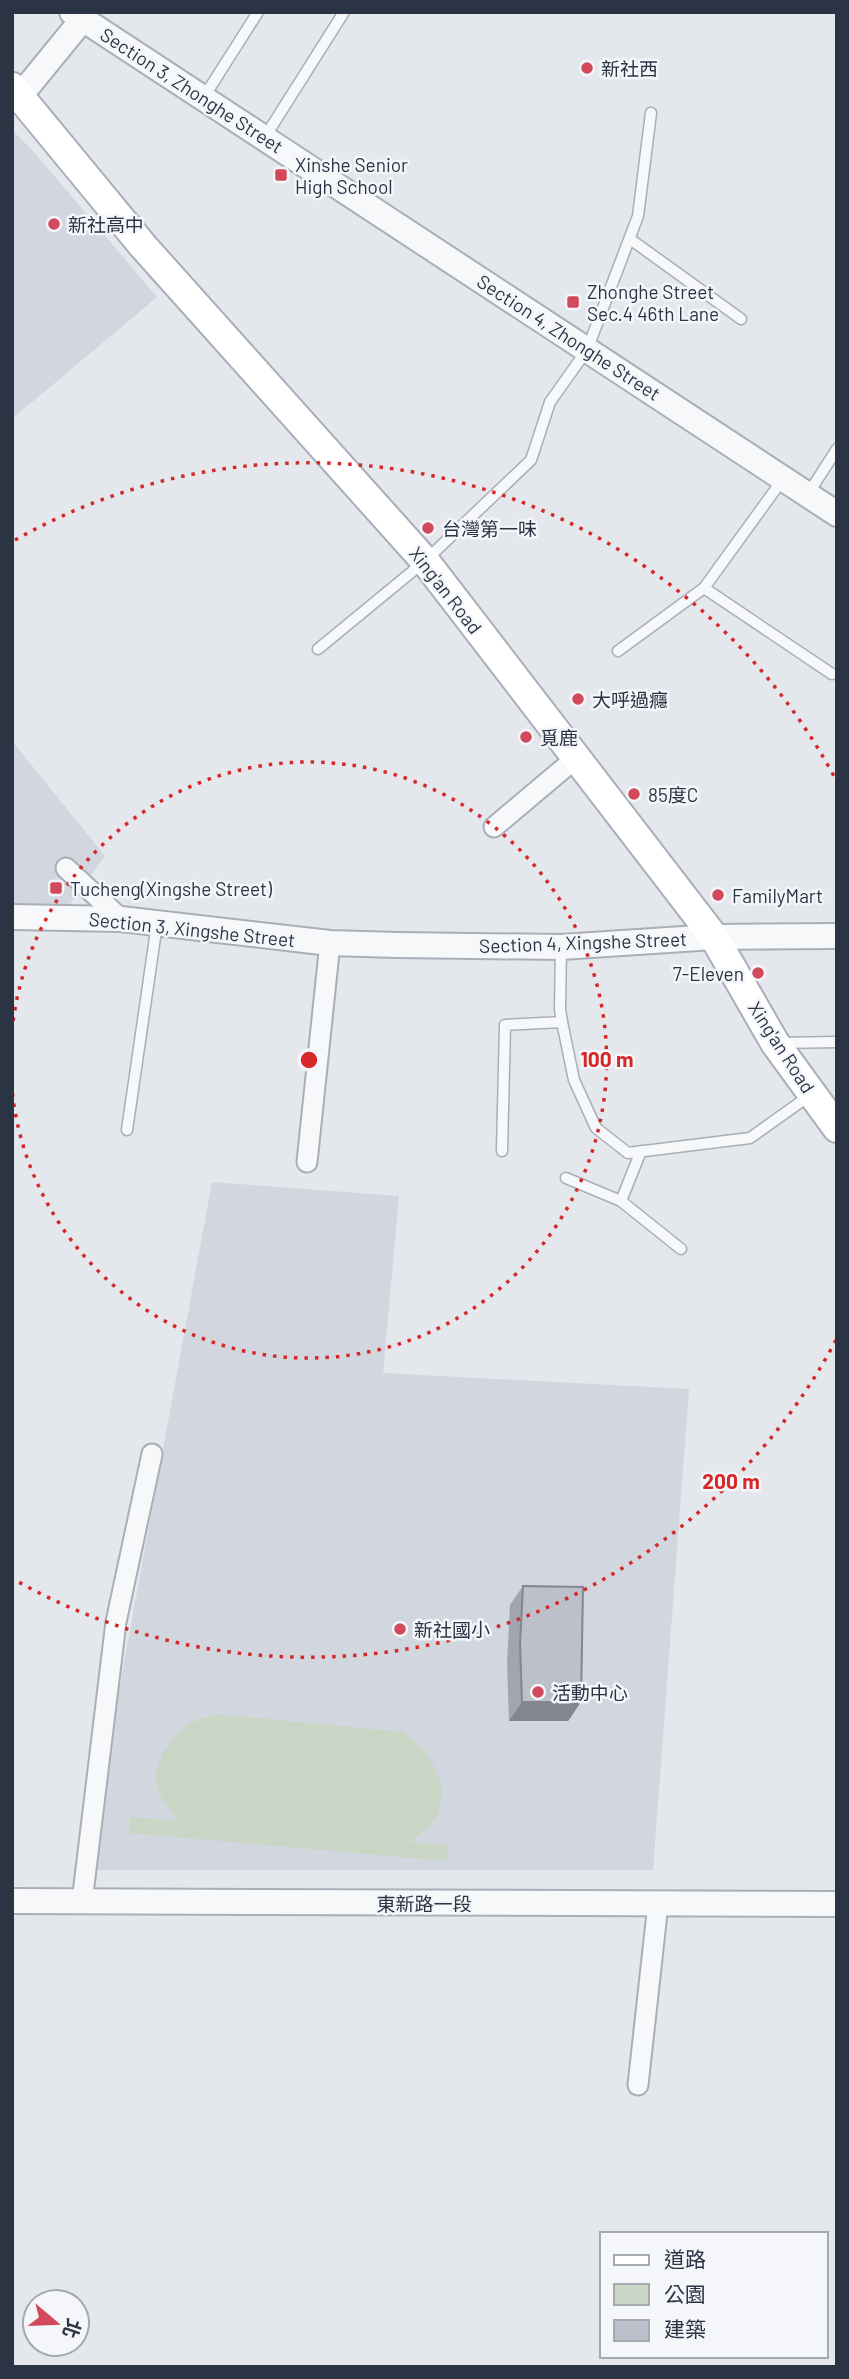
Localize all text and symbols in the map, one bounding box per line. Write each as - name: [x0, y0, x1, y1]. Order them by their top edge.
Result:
- street label: Section 3, Zhonghe Street: [96, 22, 288, 158]
- place label: 新社西: [601, 57, 658, 80]
- marker: 新社西: [579, 60, 595, 76]
- place label: Xinshe Senior High School: [295, 153, 408, 198]
- marker: Xinshe Senior High School: [273, 167, 289, 183]
- place label: 新社高中: [68, 213, 144, 236]
- marker: 新社高中: [46, 216, 62, 232]
- street label: Section 4, Zhonghe Street: [473, 269, 665, 405]
- place label: Zhonghe Street Sec.4 46th Lane: [587, 280, 719, 325]
- marker: Zhonghe Street Sec.4 46th Lane: [565, 294, 581, 310]
- place label: 台灣第一味: [442, 517, 537, 540]
- marker: 台灣第一味: [420, 520, 436, 536]
- street label: Xing'an Road: [405, 542, 487, 638]
- place label: 大呼過癮: [592, 688, 668, 711]
- marker: 大呼過癮: [570, 691, 586, 707]
- place label: 覓鹿: [540, 726, 578, 749]
- marker: 覓鹿: [518, 729, 534, 745]
- place label: 85度C: [648, 783, 698, 806]
- marker: 85度C: [626, 786, 642, 802]
- place label: Tucheng(Xingshe Street): [70, 877, 273, 900]
- marker: Tucheng(Xingshe Street): [48, 880, 64, 896]
- place label: FamilyMart: [732, 884, 823, 907]
- marker: FamilyMart: [710, 887, 726, 903]
- street label: Section 3, Xingshe Street: [88, 907, 296, 951]
- street label: Section 4, Xingshe Street: [479, 927, 687, 957]
- place label: 7-Eleven: [673, 962, 744, 985]
- marker: 7-Eleven: [750, 965, 766, 981]
- street label: Xing'an Road: [744, 997, 820, 1097]
- text: 100 m: [580, 1046, 634, 1071]
- centre of rings: [297, 1048, 321, 1072]
- text: 200 m: [702, 1468, 760, 1493]
- place label: 新社國小: [414, 1618, 490, 1641]
- marker: 新社國小: [392, 1621, 408, 1637]
- place label: 活動中心: [552, 1681, 628, 1704]
- marker: 活動中心: [530, 1684, 546, 1700]
- street label: 東新路一段: [376, 1892, 472, 1915]
- legend: [600, 2232, 828, 2358]
- text: 道路: [664, 2246, 706, 2271]
- text: 公園: [664, 2281, 706, 2306]
- north arrow: [21, 2288, 91, 2358]
- text: 北: [59, 2316, 87, 2341]
- text: 建築: [664, 2316, 706, 2341]

